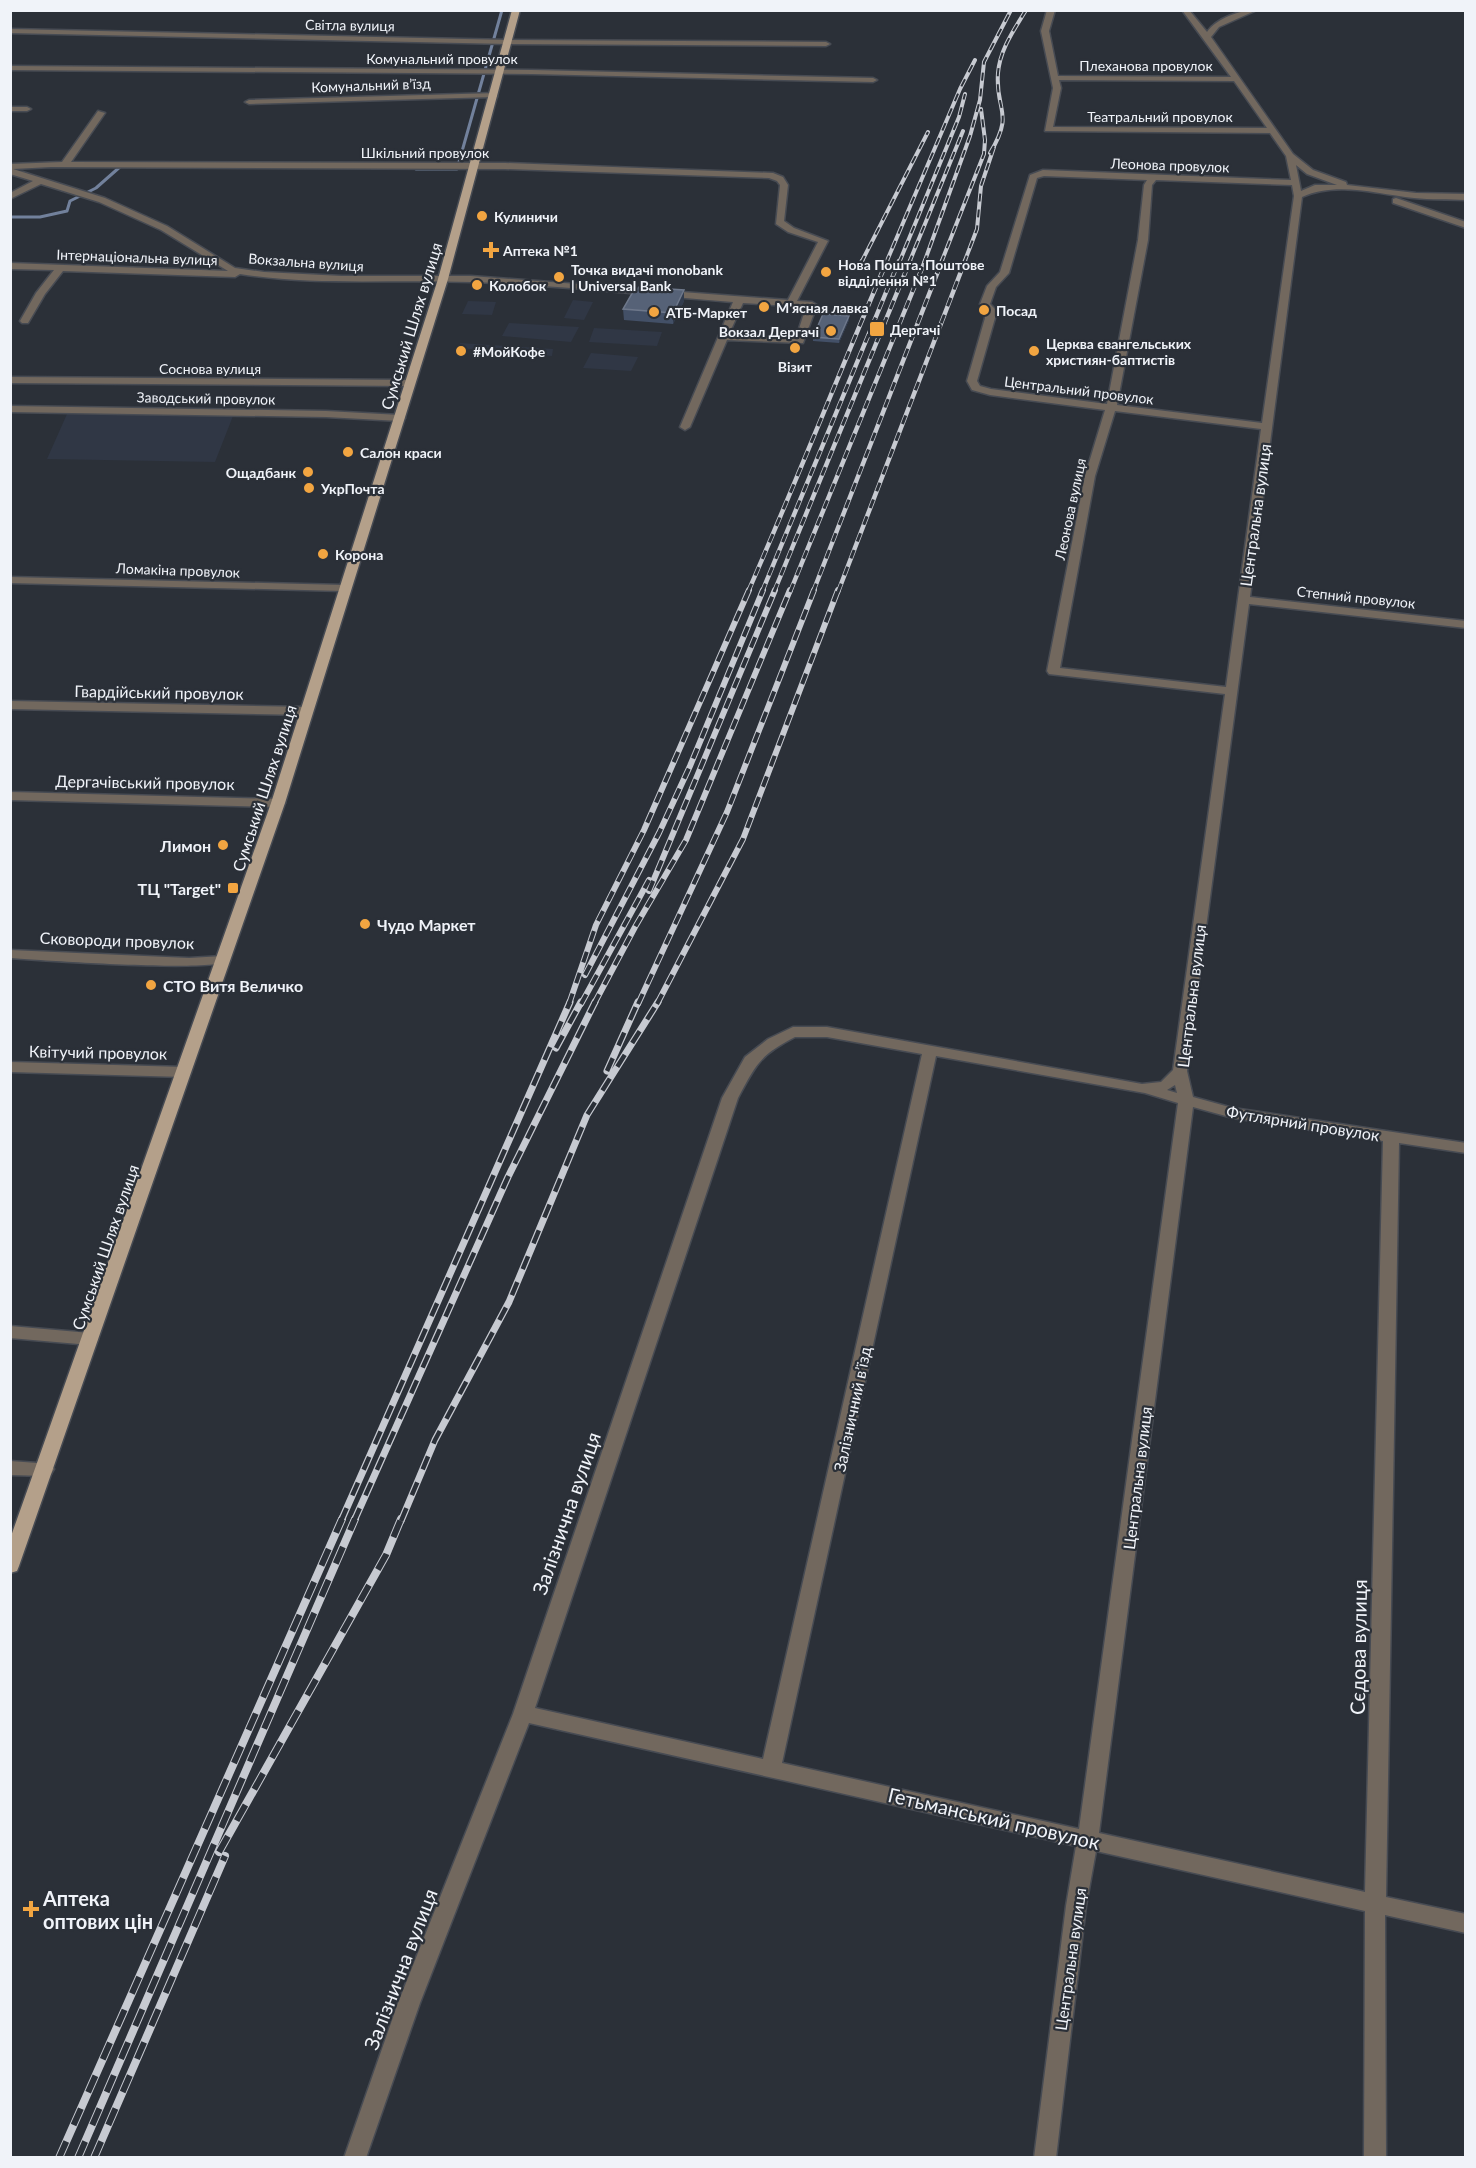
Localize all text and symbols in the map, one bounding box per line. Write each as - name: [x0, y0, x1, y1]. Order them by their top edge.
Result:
- street label: Світла вулиця: [305, 16, 395, 34]
- street label: Комунальний провулок: [366, 50, 519, 67]
- street label: Плеханова провулок: [1079, 57, 1213, 74]
- street label: Комунальний в’їзд: [311, 74, 431, 96]
- street label: Театральний провулок: [1087, 108, 1233, 125]
- street label: Шкільний провулок: [361, 144, 490, 161]
- street label: Леонова провулок: [1109, 154, 1230, 176]
- place label: Кулиничи: [494, 208, 558, 225]
- marker: Кулиничи: [475, 209, 489, 223]
- street label: Сумський Шлях вулиця: [377, 240, 445, 412]
- place label: Аптека №1: [502, 242, 578, 259]
- marker: Аптека №1: [484, 243, 498, 257]
- street label: Інтернаціональна вулиця: [56, 246, 218, 268]
- street label: Вокзальна вулиця: [248, 249, 364, 275]
- place label: Нова Пошта. Поштове відділення №1: [838, 256, 985, 289]
- place label: Точка видачі monobank | Universal Bank: [571, 261, 723, 294]
- marker: Нова Пошта. Поштове відділення №1: [819, 265, 833, 279]
- marker: Точка видачі monobank | Universal Bank: [552, 270, 566, 284]
- place label: Колобок: [489, 277, 547, 294]
- marker: Колобок: [470, 278, 484, 292]
- place label: М'ясная лавка: [776, 299, 869, 316]
- marker: М'ясная лавка: [757, 300, 771, 314]
- place label: Посад: [996, 302, 1037, 319]
- marker: Посад: [977, 303, 991, 317]
- place label: АТБ-Маркет: [665, 304, 748, 321]
- marker: АТБ-Маркет: [647, 305, 661, 319]
- marker: Дергачі: [868, 320, 886, 338]
- place label: Дергачі: [890, 321, 940, 338]
- place label: Вокзал Дергачі: [719, 323, 819, 340]
- marker: Вокзал Дергачі: [824, 324, 838, 338]
- place label: Церква євангельських християн-баптистів: [1046, 335, 1192, 368]
- marker: Візит: [788, 341, 802, 355]
- place label: #МойКофе: [473, 343, 546, 360]
- marker: #МойКофе: [454, 344, 468, 358]
- marker: Церква євангельських християн-баптистів: [1027, 344, 1041, 358]
- place label: Візит: [778, 358, 813, 375]
- street label: Соснова вулиця: [159, 360, 261, 377]
- street label: Центральний провулок: [1003, 372, 1155, 408]
- street label: Заводський провулок: [136, 388, 276, 408]
- street label: Центральна вулиця: [1236, 442, 1274, 588]
- place label: Салон краси: [360, 444, 442, 461]
- marker: Салон краси: [341, 445, 355, 459]
- street label: Леонова вулиця: [1051, 457, 1089, 562]
- place label: Ощадбанк: [226, 464, 296, 481]
- marker: Ощадбанк: [301, 465, 315, 479]
- place label: УкрПочта: [320, 480, 384, 497]
- marker: УкрПочта: [302, 481, 316, 495]
- place label: Корона: [335, 546, 383, 563]
- marker: Корона: [316, 547, 330, 561]
- street label: Ломакіна провулок: [115, 559, 241, 581]
- street label: Степний провулок: [1296, 582, 1417, 612]
- street label: Гвардійський провулок: [74, 681, 245, 703]
- street label: Сумський Шлях вулиця: [228, 702, 300, 874]
- street label: Дергачівський провулок: [55, 771, 235, 793]
- place label: Лимон: [159, 836, 211, 855]
- marker: Лимон: [216, 838, 230, 852]
- place label: ТЦ "Target": [138, 879, 221, 898]
- marker: ТЦ "Target": [226, 881, 240, 895]
- place label: Чудо Маркет: [377, 915, 476, 934]
- marker: Чудо Маркет: [358, 917, 372, 931]
- street label: Центральна вулиця: [1173, 923, 1209, 1069]
- street label: Сковороди провулок: [39, 928, 195, 952]
- place label: СТО Витя Величко: [163, 976, 303, 995]
- marker: СТО Витя Величко: [144, 978, 158, 992]
- street label: Квітучий провулок: [29, 1041, 168, 1063]
- street label: Футлярний провулок: [1225, 1102, 1382, 1145]
- street label: Сумський Шлях вулиця: [68, 1162, 142, 1332]
- street label: Залізничний в’їзд: [829, 1344, 875, 1473]
- street label: Центральна вулиця: [1119, 1405, 1155, 1551]
- street label: Залізнична вулиця: [527, 1429, 605, 1597]
- street label: Сєдова вулиця: [1345, 1579, 1371, 1715]
- street label: Гетьманський провулок: [886, 1782, 1103, 1854]
- street label: Залізнична вулиця: [358, 1885, 442, 2053]
- place label: Аптека оптових цін: [42, 1886, 153, 1933]
- street label: Центральна вулиця: [1051, 1886, 1089, 2032]
- marker: Аптека оптових цін: [24, 1902, 38, 1916]

